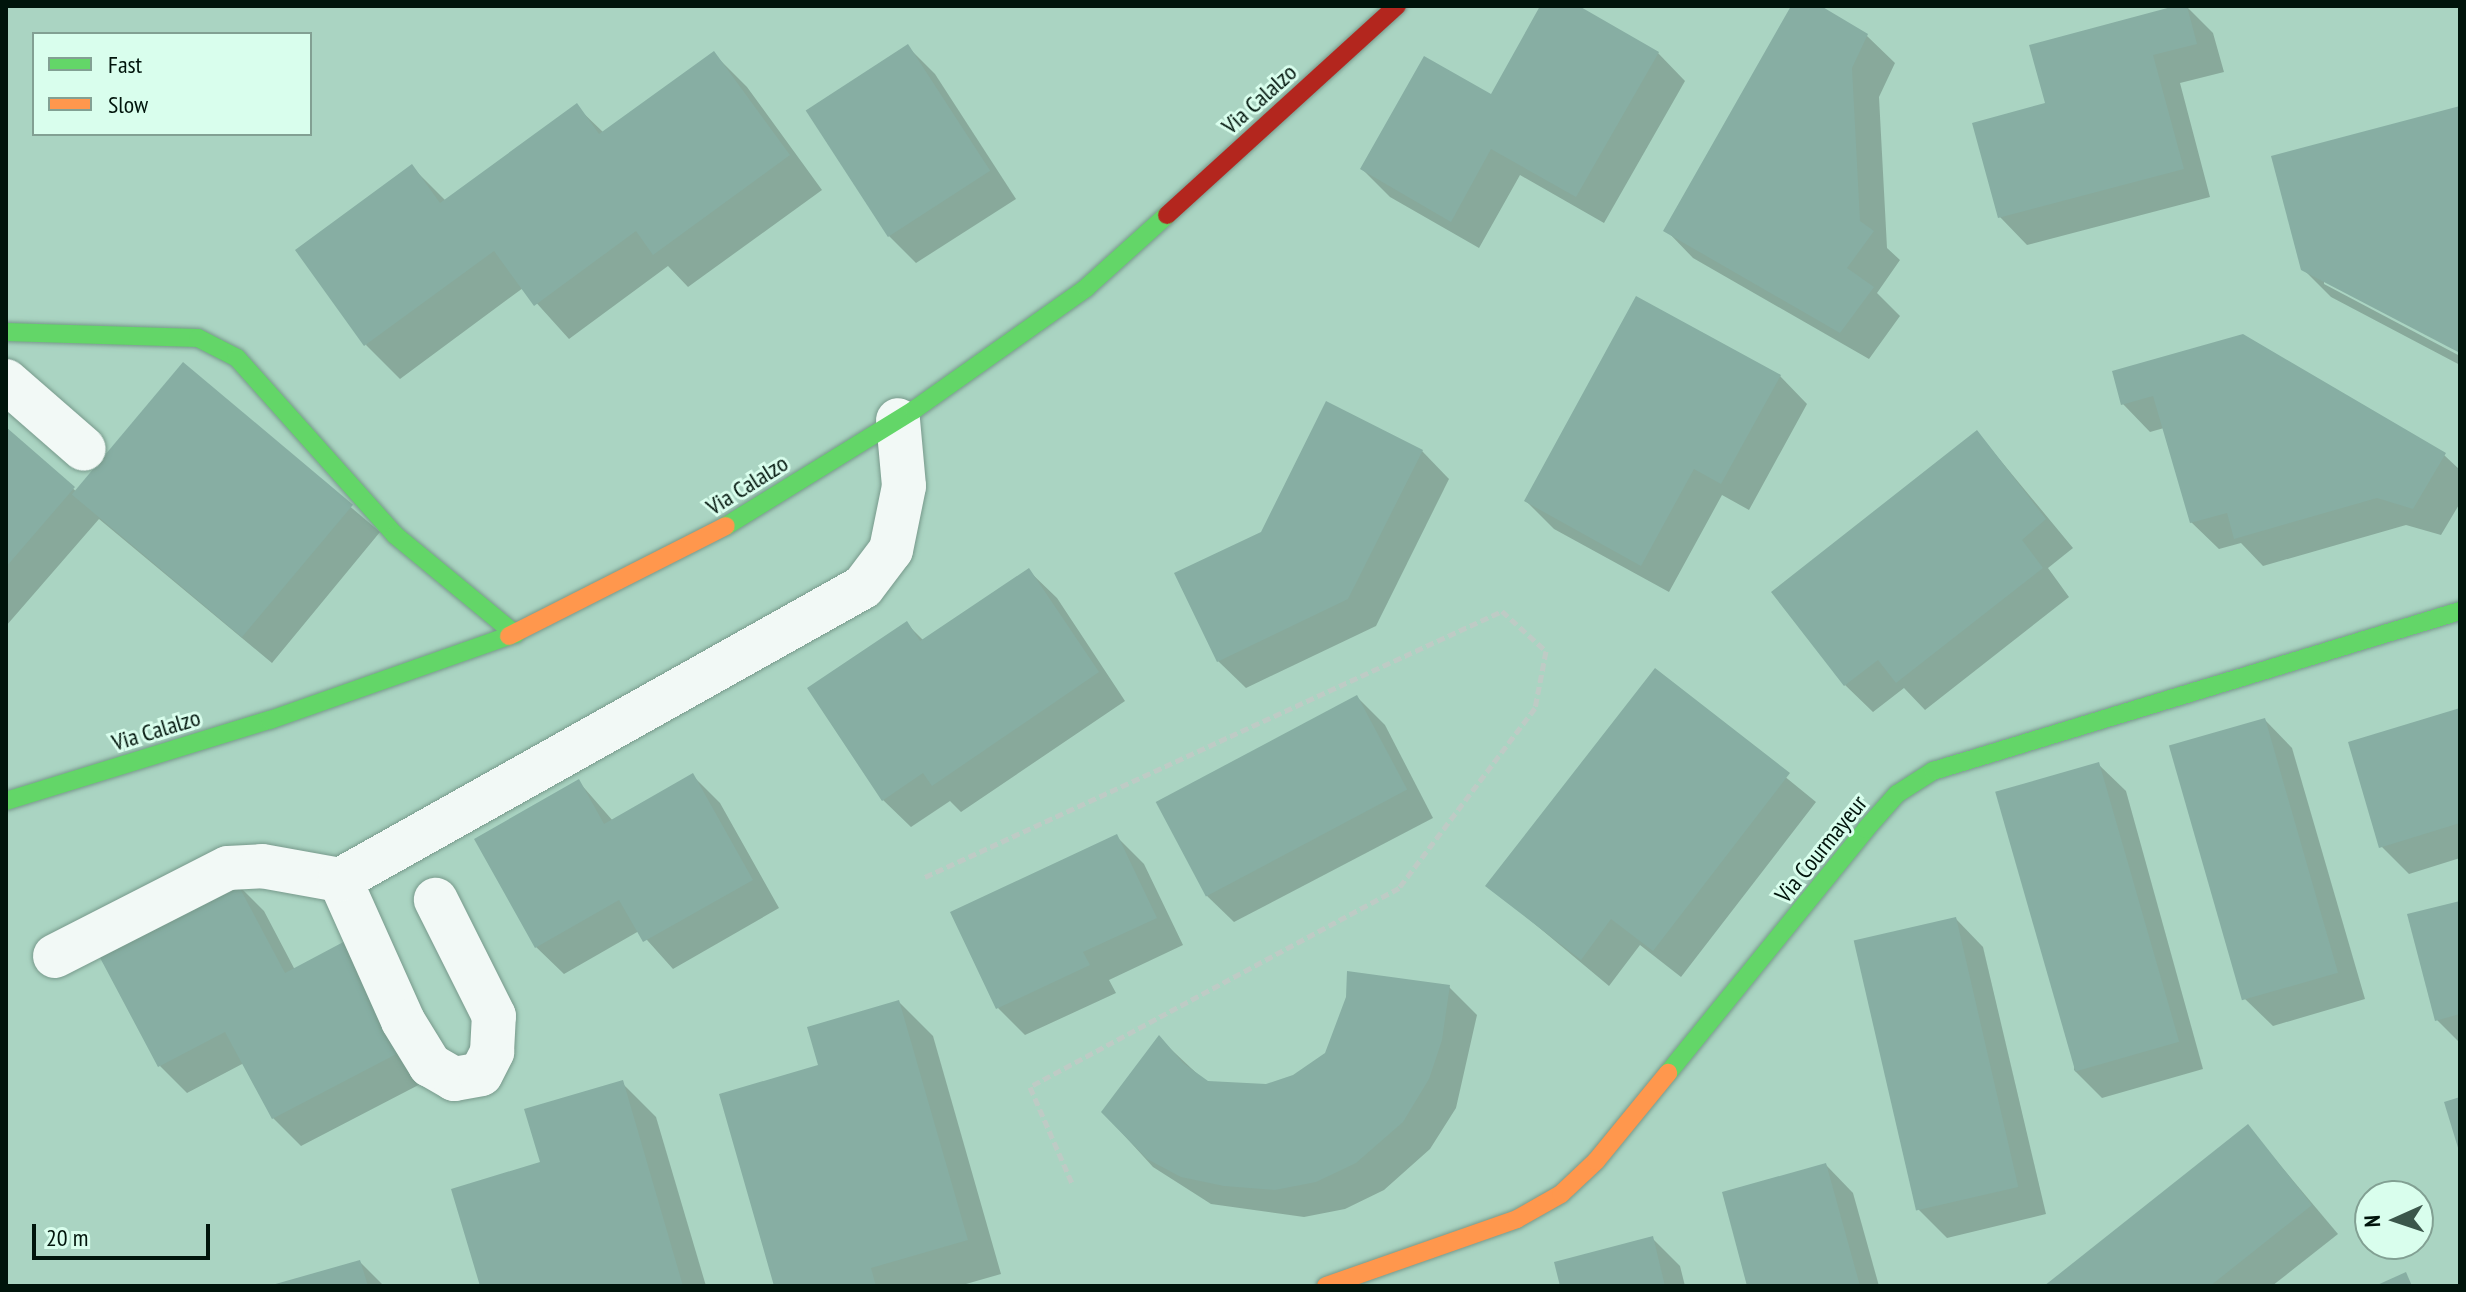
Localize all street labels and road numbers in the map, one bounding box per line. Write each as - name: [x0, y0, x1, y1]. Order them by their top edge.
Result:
- street label: Via Calalzo: [1216, 58, 1302, 140]
- street label: Via Calalzo: [701, 449, 793, 521]
- street label: Via Calalzo: [108, 703, 204, 757]
- street label: Via Courmayeur: [1769, 789, 1873, 909]

